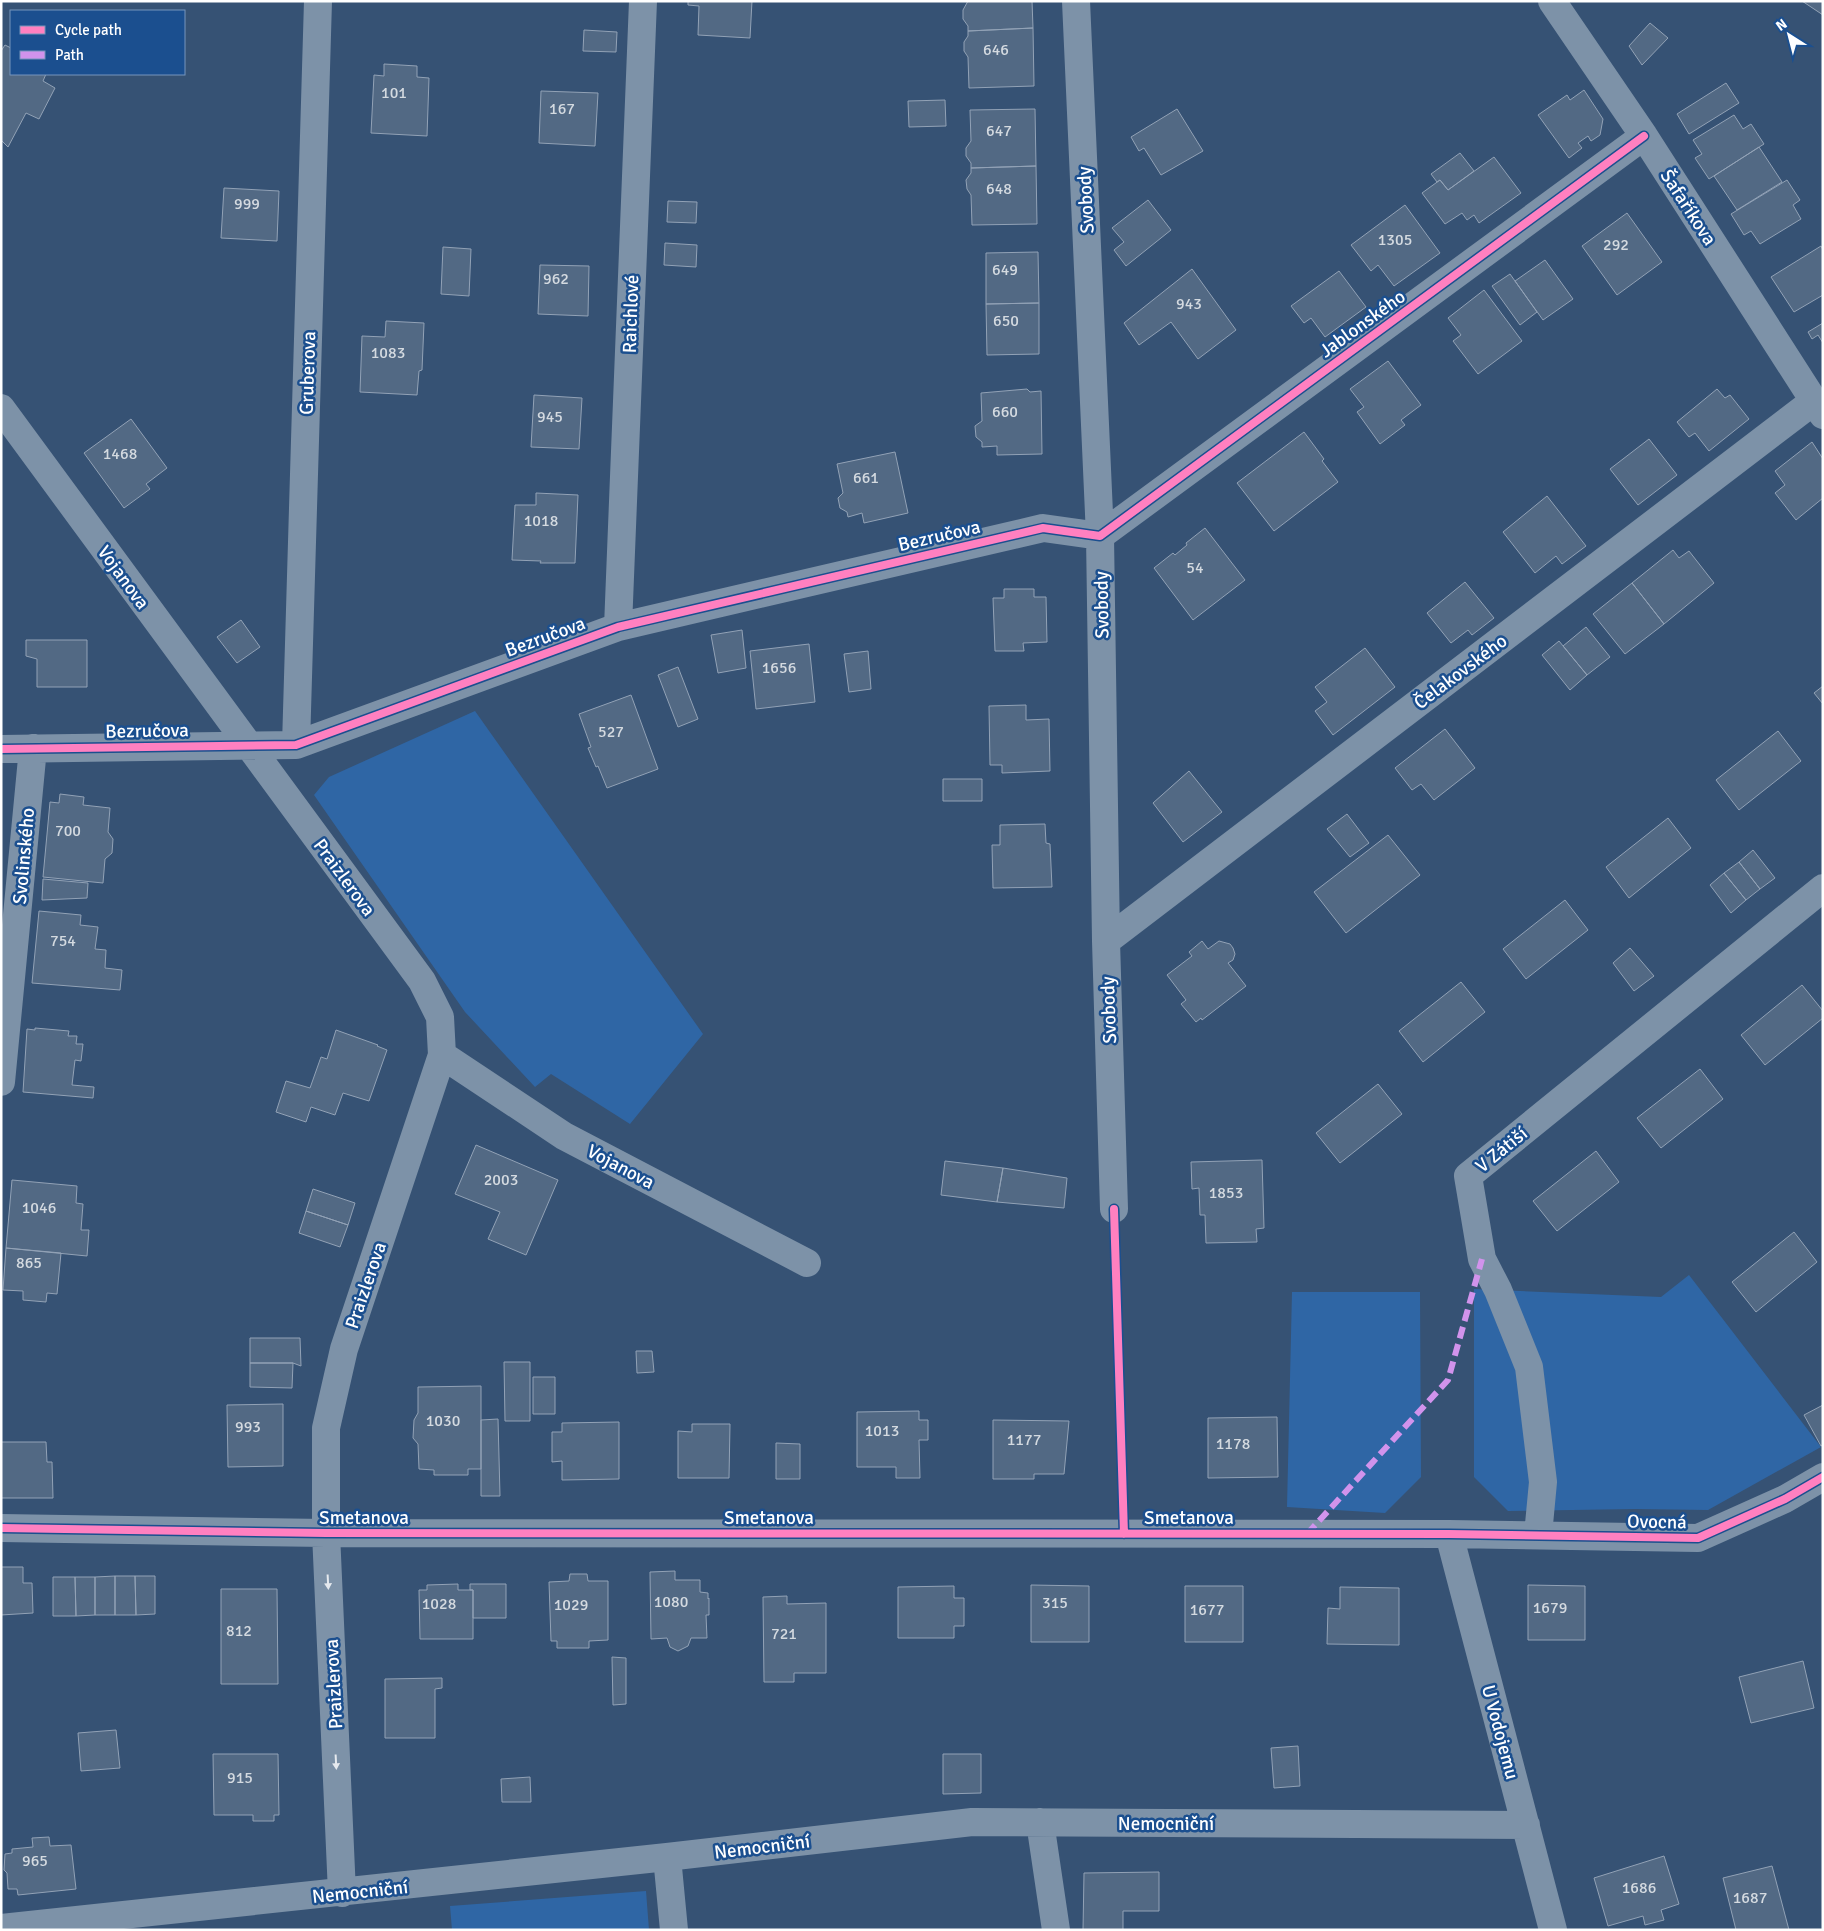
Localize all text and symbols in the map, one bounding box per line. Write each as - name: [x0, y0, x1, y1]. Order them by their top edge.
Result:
- legend: [10, 10, 185, 75]
- north arrow: [1764, 10, 1814, 60]
- text: N: [1773, 15, 1791, 35]
- text: Cycle path: [55, 21, 122, 39]
- house number: 646: [983, 40, 1009, 60]
- text: Path: [55, 46, 84, 64]
- house number: 101: [381, 83, 407, 103]
- house number: 167: [549, 99, 575, 119]
- house number: 647: [986, 121, 1012, 141]
- street label: Šafaříkova: [1655, 164, 1722, 250]
- street label: Svobody: [1072, 166, 1100, 234]
- house number: 648: [986, 179, 1012, 199]
- house number: 999: [234, 194, 260, 214]
- house number: 1305: [1378, 230, 1412, 250]
- house number: 292: [1603, 235, 1629, 255]
- house number: 649: [992, 260, 1018, 280]
- house number: 962: [543, 269, 569, 289]
- street label: Raichlové: [618, 274, 644, 354]
- street label: Jablonského: [1315, 284, 1410, 363]
- house number: 943: [1176, 294, 1202, 314]
- house number: 650: [993, 311, 1019, 331]
- street label: Gruberova: [295, 331, 321, 415]
- house number: 1083: [371, 343, 405, 363]
- house number: 660: [992, 402, 1018, 422]
- house number: 945: [537, 407, 563, 427]
- house number: 1468: [103, 444, 137, 464]
- house number: 661: [853, 468, 879, 488]
- house number: 1018: [524, 511, 558, 531]
- street label: Bezručova: [896, 515, 983, 557]
- street label: Vojanova: [92, 541, 154, 614]
- house number: 54: [1186, 558, 1204, 578]
- street label: Svobody: [1089, 571, 1115, 639]
- street label: Bezručova: [502, 611, 589, 663]
- street label: Čelakovského: [1409, 628, 1512, 715]
- house number: 1656: [762, 658, 796, 678]
- street label: Bezručova: [105, 718, 189, 744]
- house number: 527: [598, 722, 624, 742]
- street label: Svolinského: [8, 807, 40, 905]
- house number: 700: [55, 821, 81, 841]
- street label: Praizlerova: [308, 834, 380, 921]
- house number: 754: [50, 931, 76, 951]
- street label: Svobody: [1096, 976, 1122, 1044]
- street label: V Zátiší: [1471, 1121, 1533, 1178]
- street label: Vojanova: [583, 1139, 658, 1195]
- house number: 2003: [484, 1170, 518, 1190]
- house number: 1853: [1209, 1183, 1243, 1203]
- house number: 1046: [22, 1198, 56, 1218]
- street label: Praizlerova: [340, 1239, 392, 1332]
- house number: 865: [16, 1253, 42, 1273]
- house number: 1030: [426, 1411, 460, 1431]
- house number: 993: [235, 1417, 261, 1437]
- house number: 1013: [865, 1421, 899, 1441]
- house number: 1177: [1007, 1430, 1041, 1450]
- house number: 1178: [1216, 1434, 1250, 1454]
- street label: Smetanova: [319, 1506, 409, 1530]
- street label: Smetanova: [724, 1506, 814, 1530]
- street label: Smetanova: [1144, 1506, 1234, 1530]
- street label: Ovocná: [1627, 1509, 1687, 1535]
- one-way arrow: [324, 1574, 332, 1590]
- house number: 1080: [654, 1592, 688, 1612]
- house number: 315: [1042, 1593, 1068, 1613]
- house number: 1028: [422, 1594, 456, 1614]
- house number: 1029: [554, 1595, 588, 1615]
- house number: 1679: [1533, 1598, 1567, 1618]
- house number: 1677: [1190, 1600, 1224, 1620]
- house number: 812: [226, 1621, 252, 1641]
- house number: 721: [771, 1624, 797, 1644]
- street label: Praizlerova: [320, 1638, 348, 1730]
- street label: U Vodojemu: [1476, 1682, 1524, 1782]
- one-way arrow: [333, 1754, 341, 1770]
- house number: 915: [227, 1768, 253, 1788]
- street label: Nemocniční: [1118, 1812, 1215, 1836]
- street label: Nemocniční: [713, 1829, 812, 1865]
- house number: 965: [22, 1851, 48, 1871]
- street label: Nemocniční: [311, 1875, 410, 1909]
- house number: 1686: [1622, 1878, 1656, 1898]
- house number: 1687: [1733, 1888, 1767, 1908]

